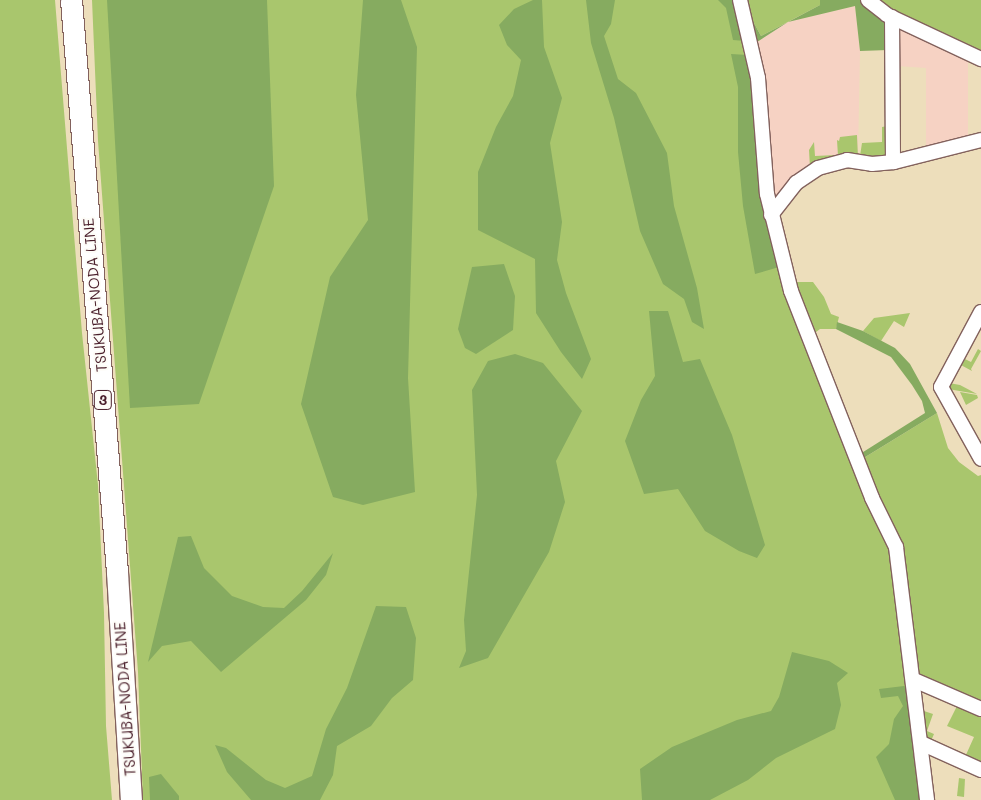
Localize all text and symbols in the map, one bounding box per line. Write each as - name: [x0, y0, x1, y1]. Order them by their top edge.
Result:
- street label: TSUKUBA-NODA LINE: [79, 217, 111, 373]
- road number: 3: [93, 388, 113, 412]
- street label: TSUKUBA-NODA LINE: [111, 621, 139, 777]

